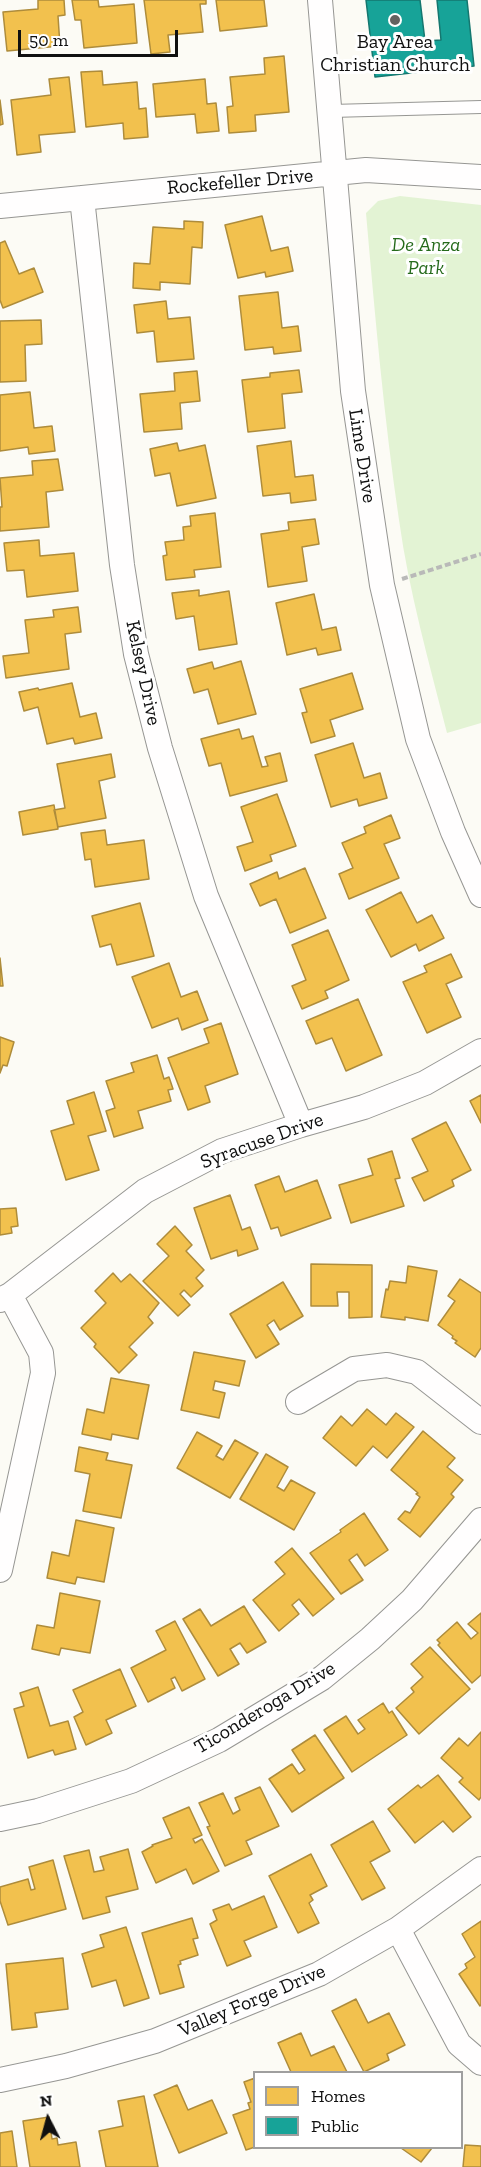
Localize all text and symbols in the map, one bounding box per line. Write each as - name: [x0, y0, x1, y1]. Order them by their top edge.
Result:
- marker: Bay Area Christian Church: [388, 13, 402, 27]
- scale bar: [21, 18, 182, 56]
- text: 50 m: [29, 29, 68, 51]
- place label: Bay Area Christian Church: [320, 30, 470, 77]
- street label: Rockefeller Drive: [166, 164, 314, 200]
- park label: De Anza Park: [392, 233, 460, 280]
- street label: Lime Drive: [343, 407, 381, 505]
- street label: Kelsey Drive: [120, 618, 166, 728]
- street label: Syracuse Drive: [197, 1108, 327, 1174]
- street label: Ticonderoga Drive: [190, 1656, 340, 1760]
- street label: Valley Forge Drive: [175, 1959, 329, 2043]
- legend: [253, 2071, 463, 2149]
- text: Homes: [311, 2085, 365, 2107]
- north arrow: [18, 2089, 78, 2149]
- text: N: [39, 2091, 53, 2111]
- text: Public: [311, 2115, 359, 2137]

